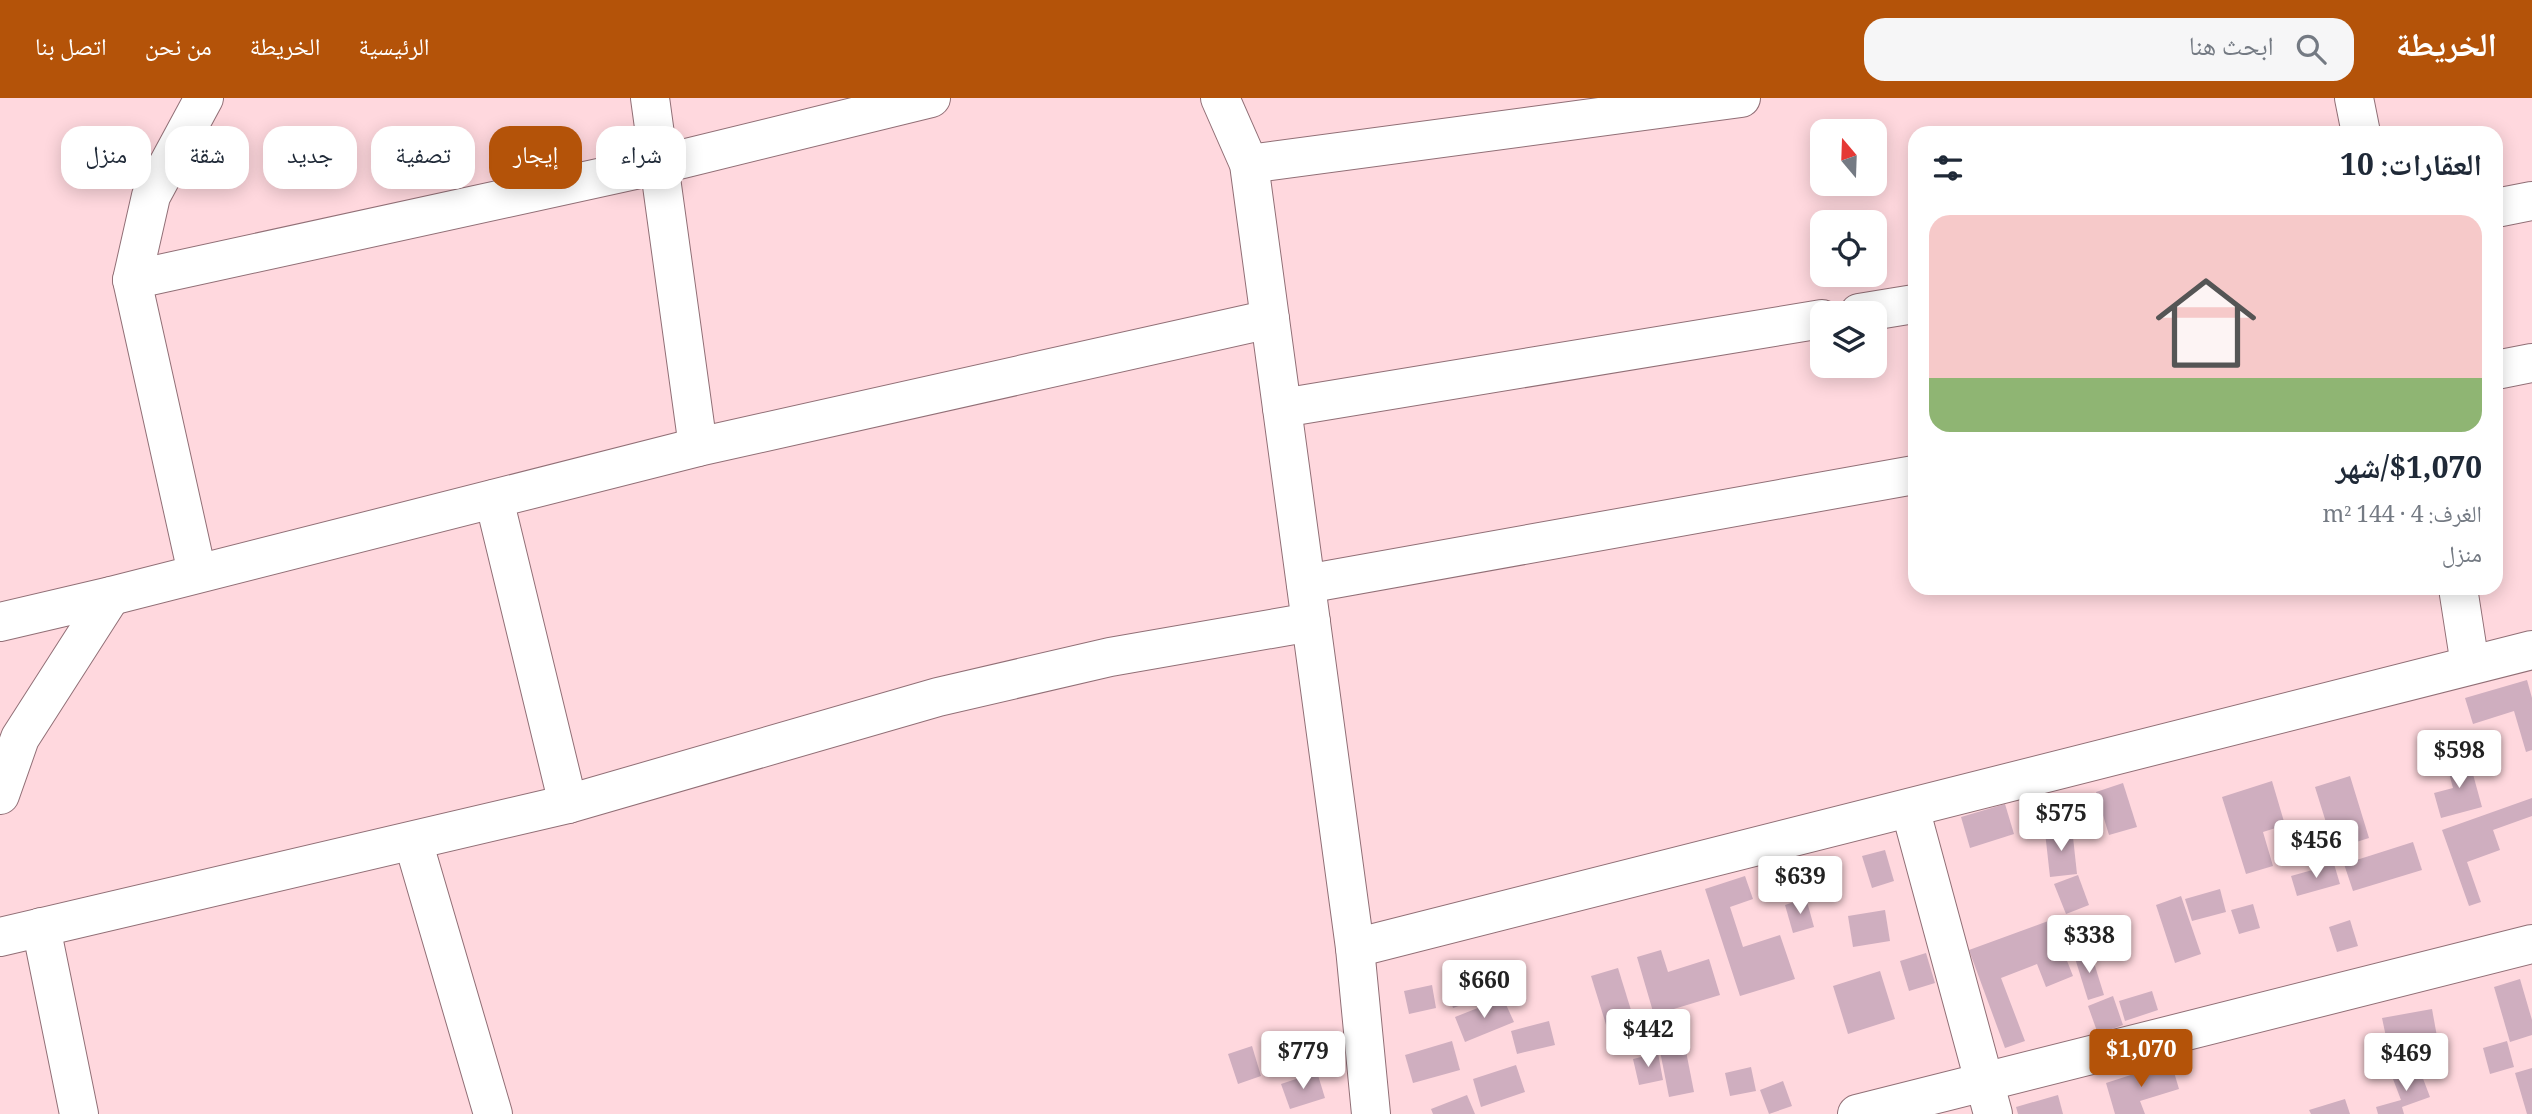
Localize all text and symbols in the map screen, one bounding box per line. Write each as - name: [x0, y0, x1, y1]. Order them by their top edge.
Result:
- search box: [1864, 18, 2354, 81]
- text: الخريطة: [2396, 21, 2497, 77]
- text: ابحث هنا: [2189, 27, 2274, 71]
- text: اتصل بنا: [35, 29, 107, 70]
- text: من نحن: [145, 29, 212, 70]
- text: الخريطة: [250, 29, 320, 70]
- text: الرئيسية: [358, 29, 430, 70]
- icon: search: [2292, 30, 2330, 68]
- north arrow: [1810, 119, 1886, 196]
- map controls: [1810, 119, 1887, 378]
- chip: منزل: [61, 126, 151, 189]
- chip: شقة: [165, 126, 249, 189]
- chip: جديد: [263, 126, 357, 189]
- chip: تصفية: [371, 126, 475, 189]
- chip: إيجار: [489, 126, 582, 189]
- chip: شراء: [596, 126, 686, 189]
- text: العقارات: 10: [2340, 143, 2482, 194]
- icon: filters: [1929, 149, 1967, 187]
- button: locate: [1810, 210, 1887, 287]
- icon: home: [2143, 260, 2269, 386]
- button: layers: [1810, 301, 1887, 378]
- text: $1,070/شهر: [2336, 446, 2482, 497]
- text: الغرف: 4 · 144 m²: [2322, 497, 2482, 537]
- text: منزل: [2442, 537, 2482, 577]
- pin: $598: [2418, 730, 2500, 790]
- text: $598: [2433, 733, 2485, 773]
- pin: $575: [2020, 794, 2102, 853]
- text: $575: [2035, 796, 2087, 836]
- pin: $456: [2275, 820, 2357, 880]
- text: $456: [2290, 823, 2342, 863]
- pin: $639: [1759, 856, 1841, 916]
- text: $639: [1774, 859, 1826, 899]
- pin: $338: [2048, 916, 2130, 975]
- text: $338: [2063, 918, 2115, 958]
- pin: $660: [1443, 960, 1525, 1020]
- text: $660: [1458, 963, 1510, 1003]
- pin: $442: [1607, 1010, 1689, 1069]
- text: $442: [1622, 1012, 1674, 1052]
- pin: $1,070: [2084, 1030, 2198, 1089]
- pin: $779: [1262, 1032, 1344, 1091]
- text: $1,070: [2105, 1032, 2177, 1072]
- text: $779: [1277, 1034, 1329, 1074]
- pin: $469: [2365, 1034, 2447, 1093]
- text: $469: [2380, 1036, 2432, 1076]

